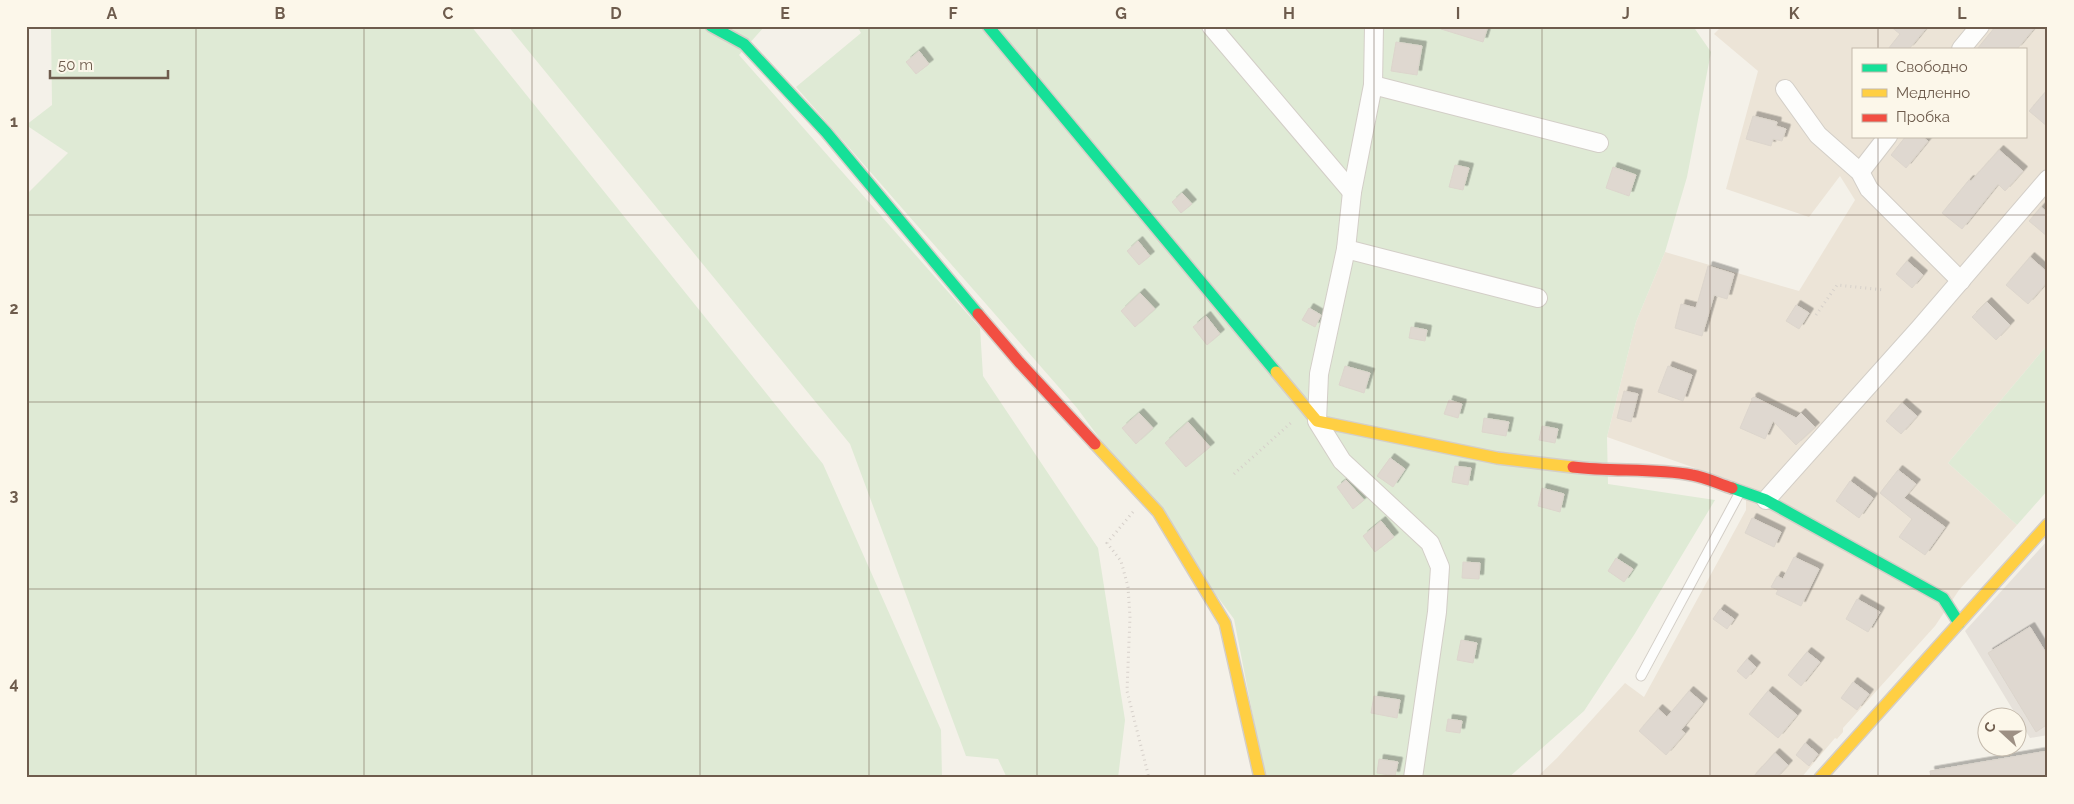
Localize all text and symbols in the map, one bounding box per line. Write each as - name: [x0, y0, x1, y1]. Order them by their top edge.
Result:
- text: A: [107, 4, 118, 23]
- text: B: [275, 4, 286, 23]
- text: C: [443, 4, 454, 23]
- text: D: [610, 4, 622, 23]
- text: E: [780, 4, 790, 23]
- text: F: [948, 4, 958, 23]
- text: G: [1115, 4, 1127, 23]
- text: H: [1283, 4, 1295, 23]
- text: I: [1456, 4, 1460, 23]
- text: J: [1622, 4, 1630, 23]
- text: K: [1789, 4, 1800, 23]
- text: L: [1957, 4, 1967, 23]
- scale bar: [50, 48, 168, 80]
- legend: [1852, 48, 2026, 138]
- text: 50 m: [58, 56, 93, 74]
- text: Свободно: [1896, 58, 1968, 76]
- text: Медленно: [1896, 84, 1970, 102]
- text: Пробка: [1896, 108, 1950, 126]
- text: 1: [10, 112, 18, 131]
- text: 2: [9, 299, 19, 318]
- text: 3: [10, 486, 19, 505]
- text: 4: [9, 674, 19, 693]
- north arrow: [1976, 706, 2026, 756]
- text: С: [1981, 720, 1999, 735]

